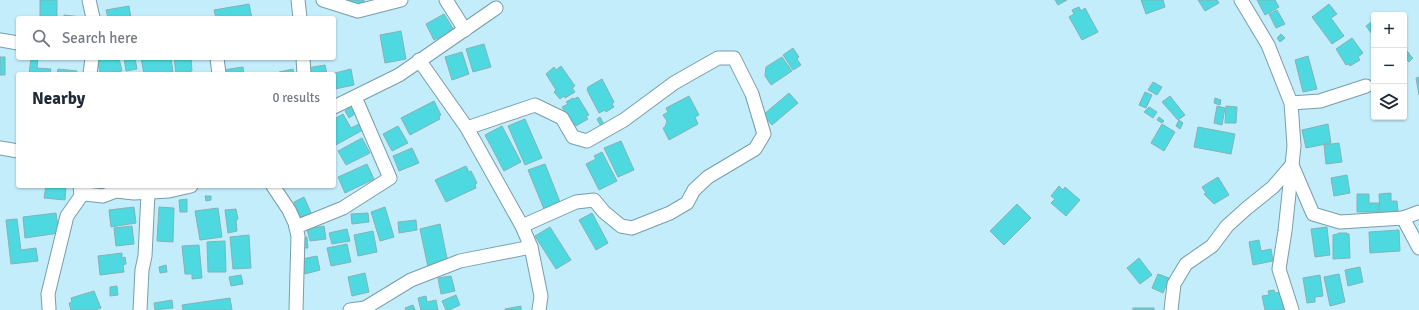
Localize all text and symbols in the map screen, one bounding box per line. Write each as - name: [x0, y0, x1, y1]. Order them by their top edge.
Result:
- map controls: [1371, 12, 1407, 120]
- button: +: [1371, 12, 1407, 48]
- search box: [16, 16, 336, 60]
- icon: search: [30, 27, 52, 49]
- text: Search here: [62, 29, 138, 47]
- button: −: [1371, 48, 1407, 84]
- button: layers: [1371, 84, 1407, 120]
- text: Nearby: [32, 88, 85, 109]
- text: 0 results: [272, 90, 320, 106]

